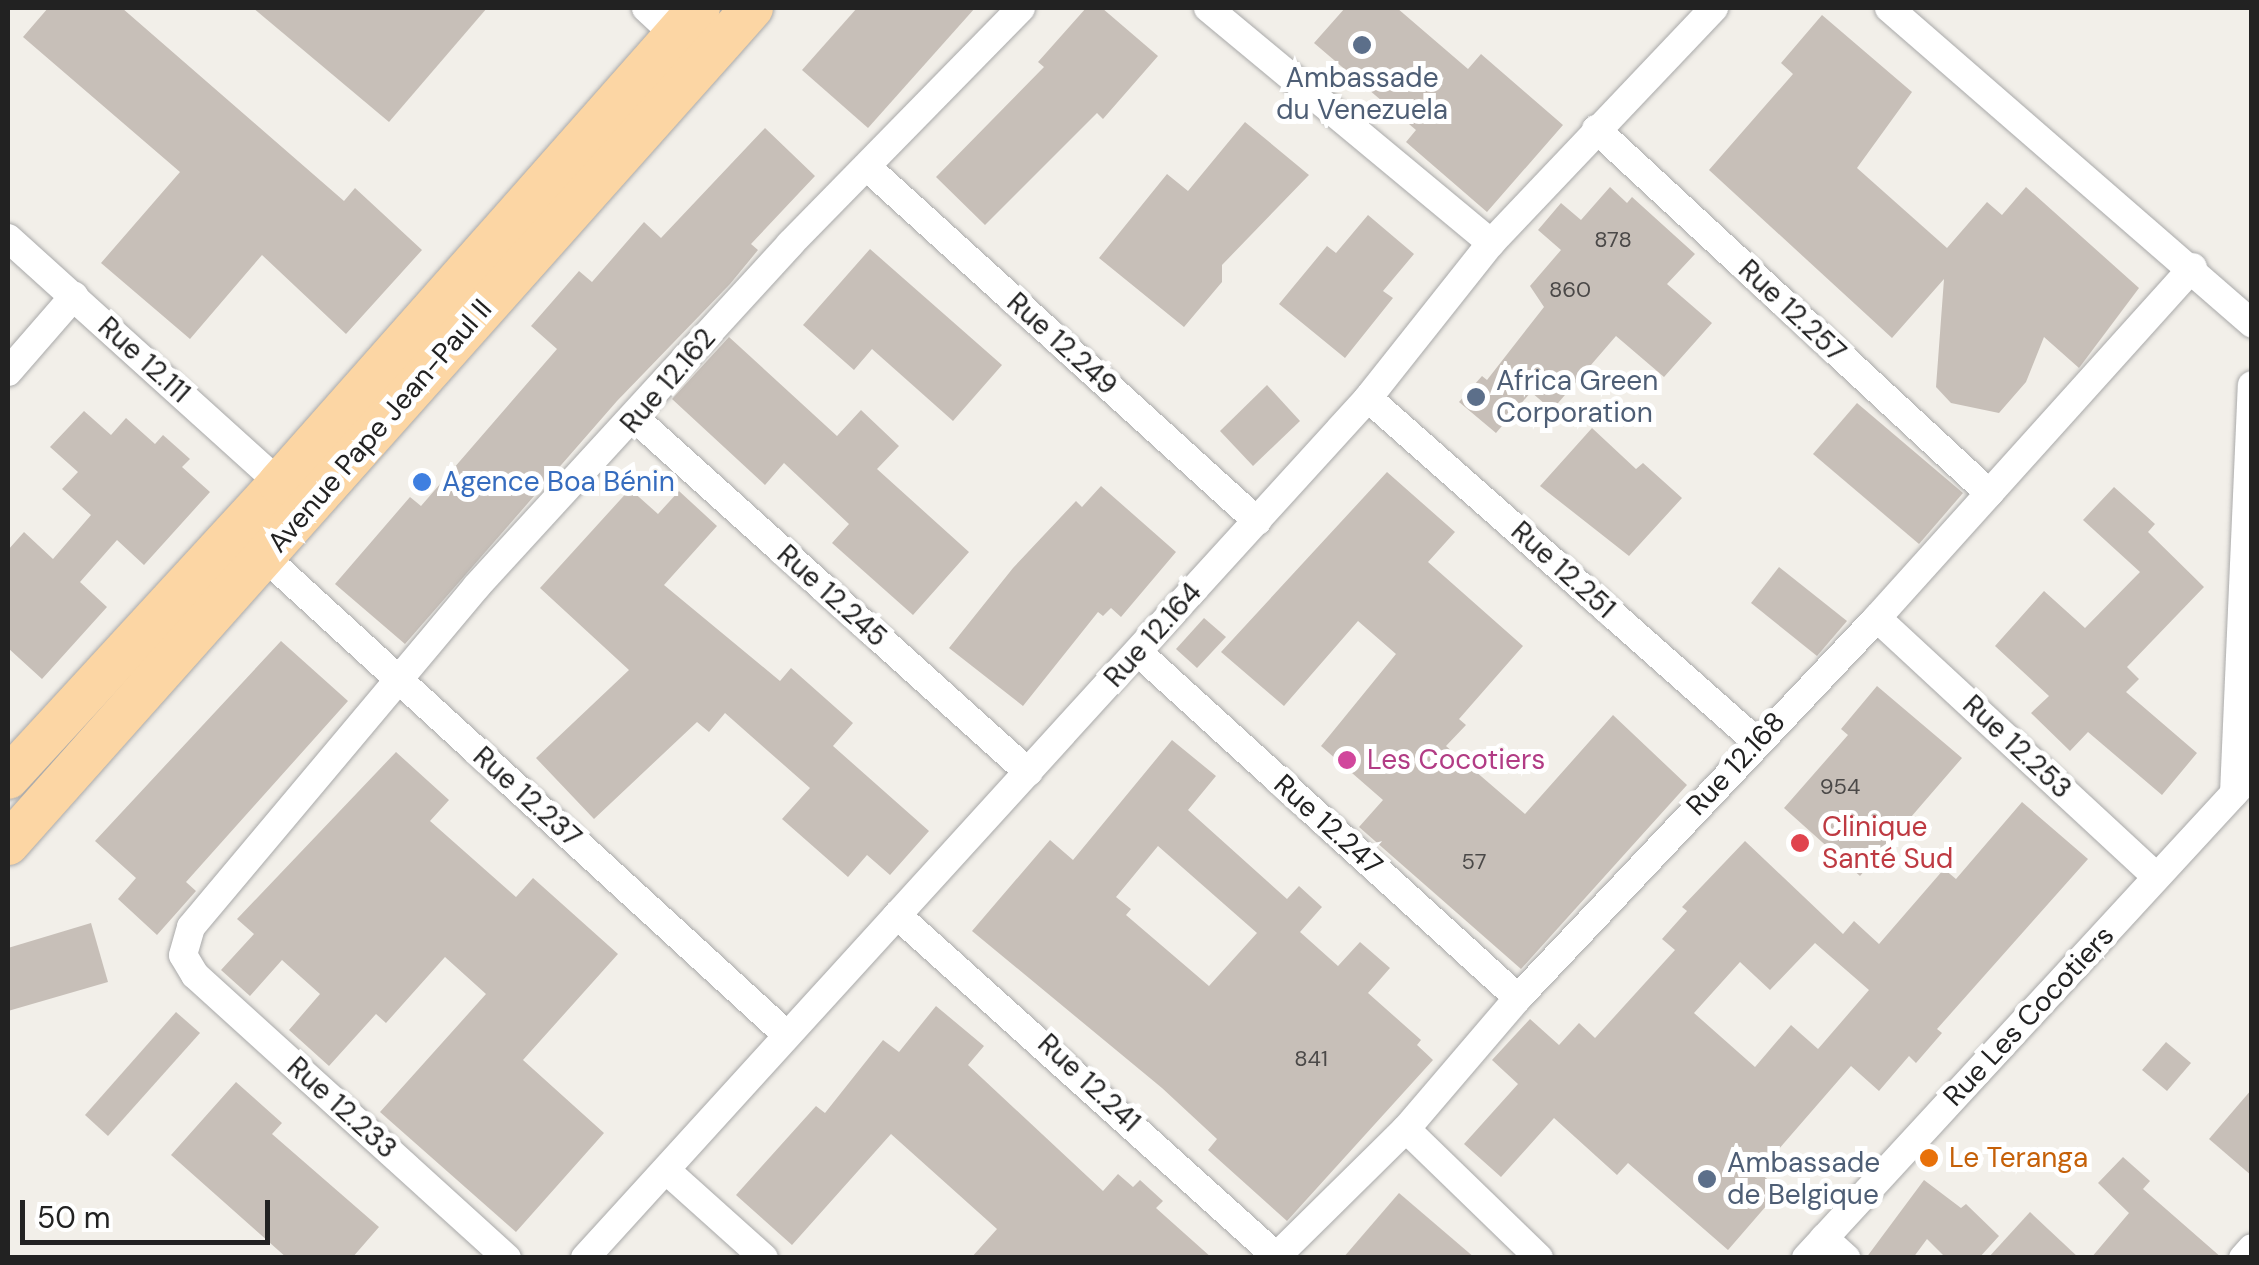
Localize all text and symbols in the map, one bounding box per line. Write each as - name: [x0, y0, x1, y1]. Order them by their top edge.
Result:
- marker: Ambassade du Venezuela: [1351, 34, 1373, 56]
- place label: Ambassade du Venezuela: [1276, 61, 1448, 127]
- house number: 878: [1594, 227, 1632, 253]
- street label: Rue 12.257: [1731, 253, 1853, 369]
- house number: 860: [1549, 277, 1591, 303]
- street label: Rue 12.249: [1000, 286, 1124, 402]
- street label: Avenue Pape Jean-Paul II: [261, 293, 499, 559]
- street label: Rue 12.111: [91, 310, 197, 410]
- street label: Rue 12.162: [613, 322, 723, 440]
- place label: Africa Green Corporation: [1496, 364, 1658, 430]
- marker: Africa Green Corporation: [1465, 386, 1487, 408]
- place label: Agence Boa Bénin: [442, 465, 675, 499]
- marker: Agence Boa Bénin: [411, 471, 433, 493]
- street label: Rue 12.251: [1504, 515, 1622, 625]
- street label: Rue 12.245: [770, 538, 894, 654]
- street label: Rue 12.164: [1097, 576, 1209, 694]
- street label: Rue 12.253: [1956, 688, 2078, 806]
- street label: Rue 12.168: [1680, 705, 1792, 823]
- street label: Rue 12.237: [466, 740, 588, 854]
- place label: Les Cocotiers: [1367, 743, 1545, 777]
- marker: Les Cocotiers: [1336, 749, 1358, 771]
- street label: Rue 12.247: [1267, 768, 1389, 882]
- house number: 954: [1820, 774, 1860, 800]
- place label: Clinique Santé Sud: [1822, 810, 1953, 876]
- marker: Clinique Santé Sud: [1787, 830, 1813, 856]
- house number: 57: [1462, 849, 1486, 875]
- street label: Rue Les Cocotiers: [1937, 919, 2121, 1113]
- street label: Rue 12.241: [1031, 1027, 1147, 1139]
- house number: 841: [1294, 1046, 1328, 1072]
- street label: Rue 12.233: [280, 1050, 404, 1166]
- place label: Le Teranga: [1949, 1141, 2088, 1175]
- place label: Ambassade de Belgique: [1727, 1146, 1880, 1212]
- marker: Le Teranga: [1918, 1147, 1940, 1169]
- marker: Ambassade de Belgique: [1696, 1168, 1718, 1190]
- scale bar: [25, 1180, 275, 1242]
- text: 50 m: [37, 1198, 111, 1237]

